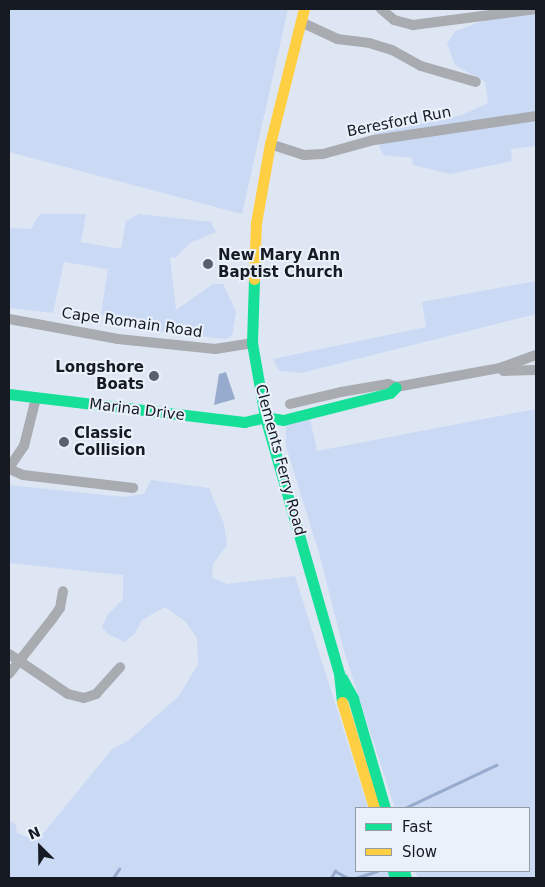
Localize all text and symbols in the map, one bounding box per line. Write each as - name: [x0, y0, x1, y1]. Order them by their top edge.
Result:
- street label: Beresford Run: [345, 103, 453, 141]
- place label: New Mary Ann Baptist Church: [218, 246, 343, 281]
- marker: New Mary Ann Baptist Church: [202, 258, 214, 270]
- street label: Cape Romain Road: [60, 304, 204, 342]
- place label: Longshore Boats: [55, 358, 144, 393]
- marker: Longshore Boats: [148, 370, 160, 382]
- street label: Clements Ferry Road: [251, 382, 309, 538]
- street label: Marina Drive: [88, 395, 186, 425]
- place label: Classic Collision: [74, 424, 146, 459]
- marker: Classic Collision: [58, 436, 70, 448]
- legend: [355, 807, 530, 872]
- text: Fast: [402, 818, 432, 836]
- north arrow: [15, 822, 65, 872]
- text: N: [26, 824, 43, 843]
- text: Slow: [402, 843, 437, 861]

